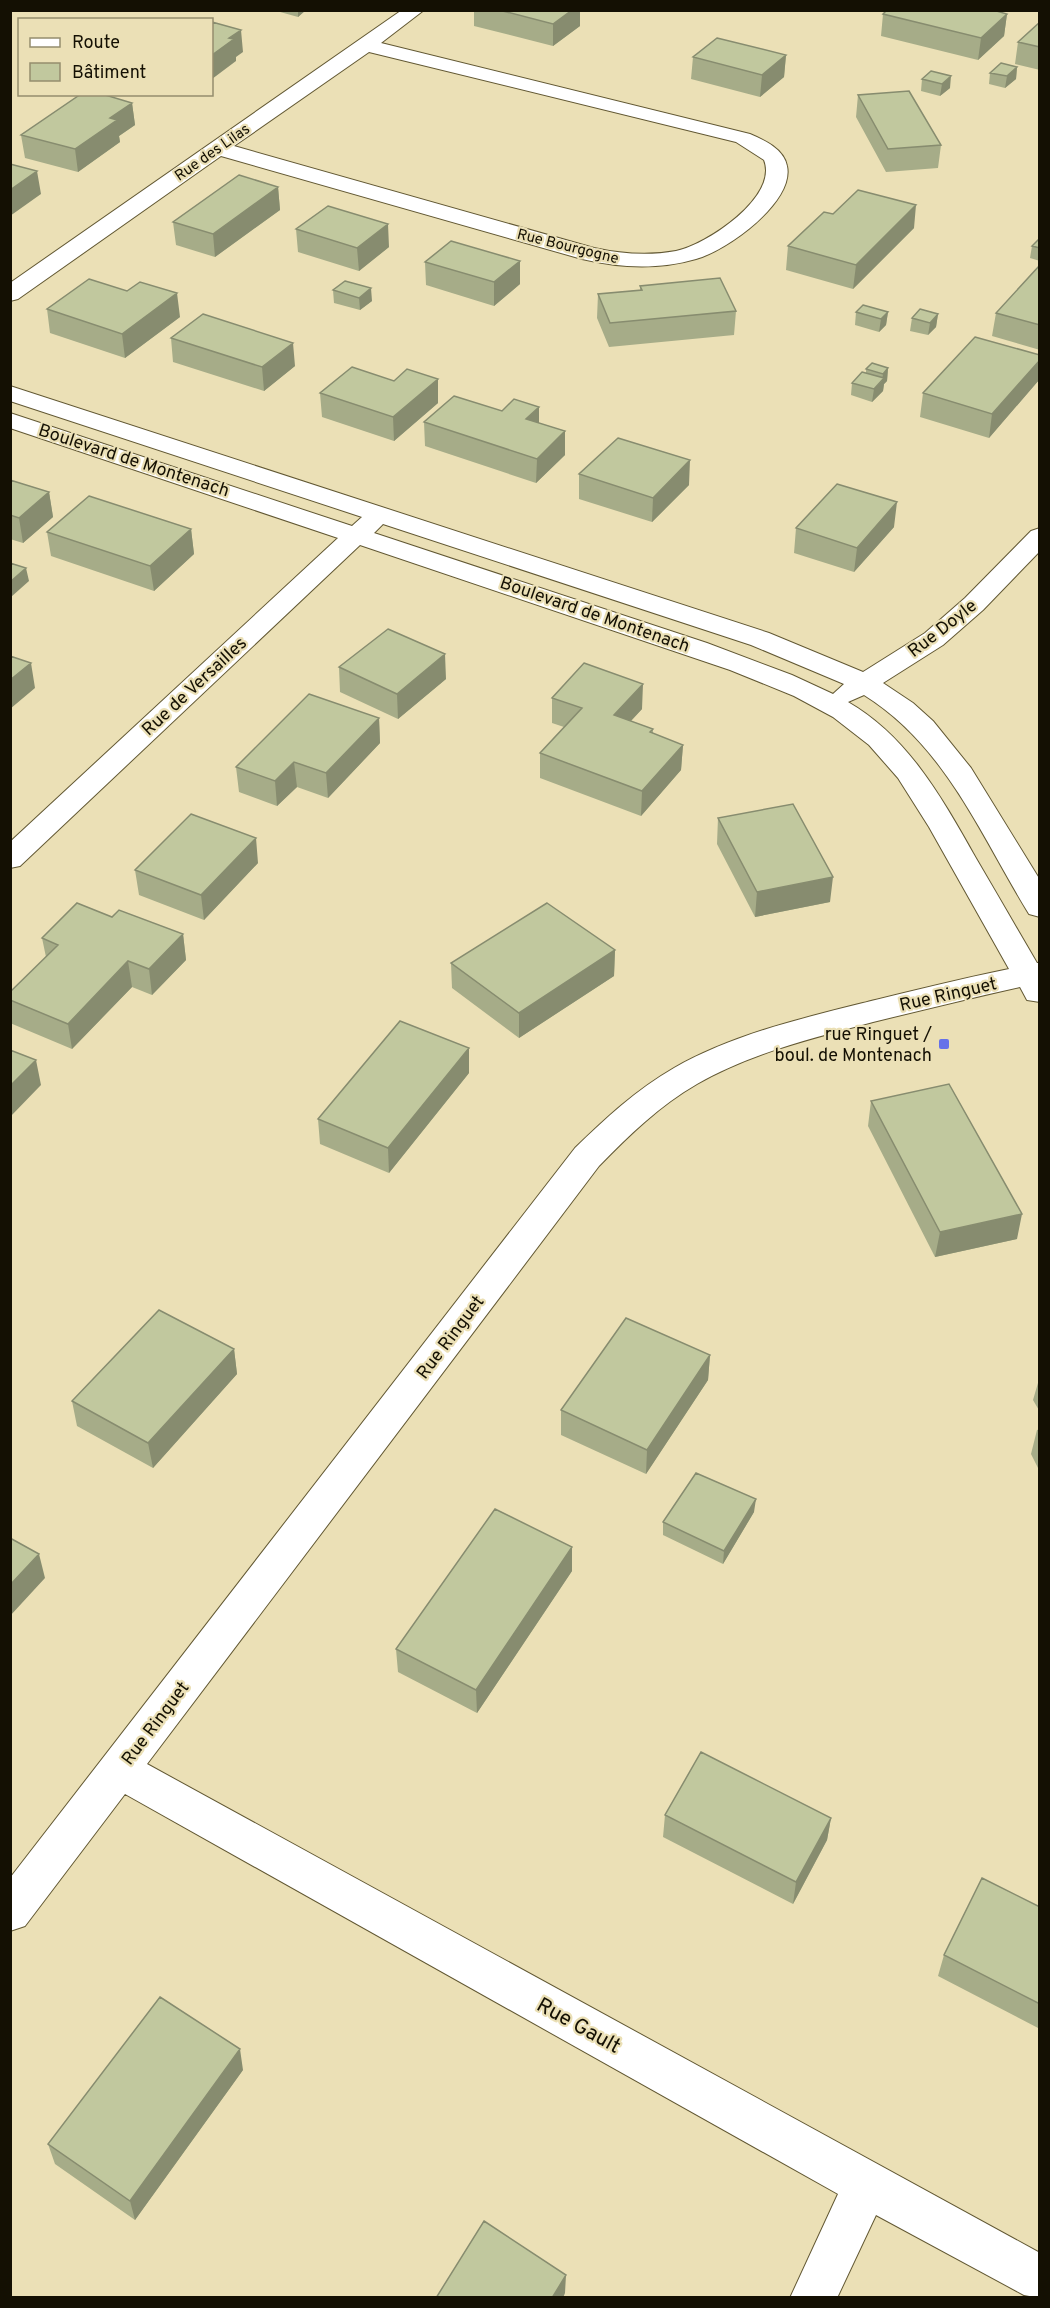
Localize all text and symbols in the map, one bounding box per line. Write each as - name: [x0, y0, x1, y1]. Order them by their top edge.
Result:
- legend: [18, 18, 213, 96]
- text: Route: [72, 32, 120, 55]
- text: Bâtiment: [72, 62, 146, 85]
- street label: Rue des Lilas: [171, 120, 254, 186]
- street label: Rue Bourgogne: [515, 226, 621, 269]
- street label: Boulevard de Montenach: [35, 420, 232, 503]
- street label: Boulevard de Montenach: [496, 572, 693, 659]
- street label: Rue Doyle: [904, 595, 982, 663]
- street label: Rue de Versailles: [138, 633, 252, 742]
- street label: Rue Ringuet: [897, 973, 999, 1018]
- place label: rue Ringuet / boul. de Montenach: [774, 1024, 932, 1068]
- marker: rue Ringuet / boul. de Montenach: [937, 1037, 951, 1051]
- street label: Rue Ringuet: [412, 1291, 490, 1384]
- street label: Rue Ringuet: [117, 1677, 195, 1770]
- street label: Rue Gault: [531, 1992, 625, 2061]

